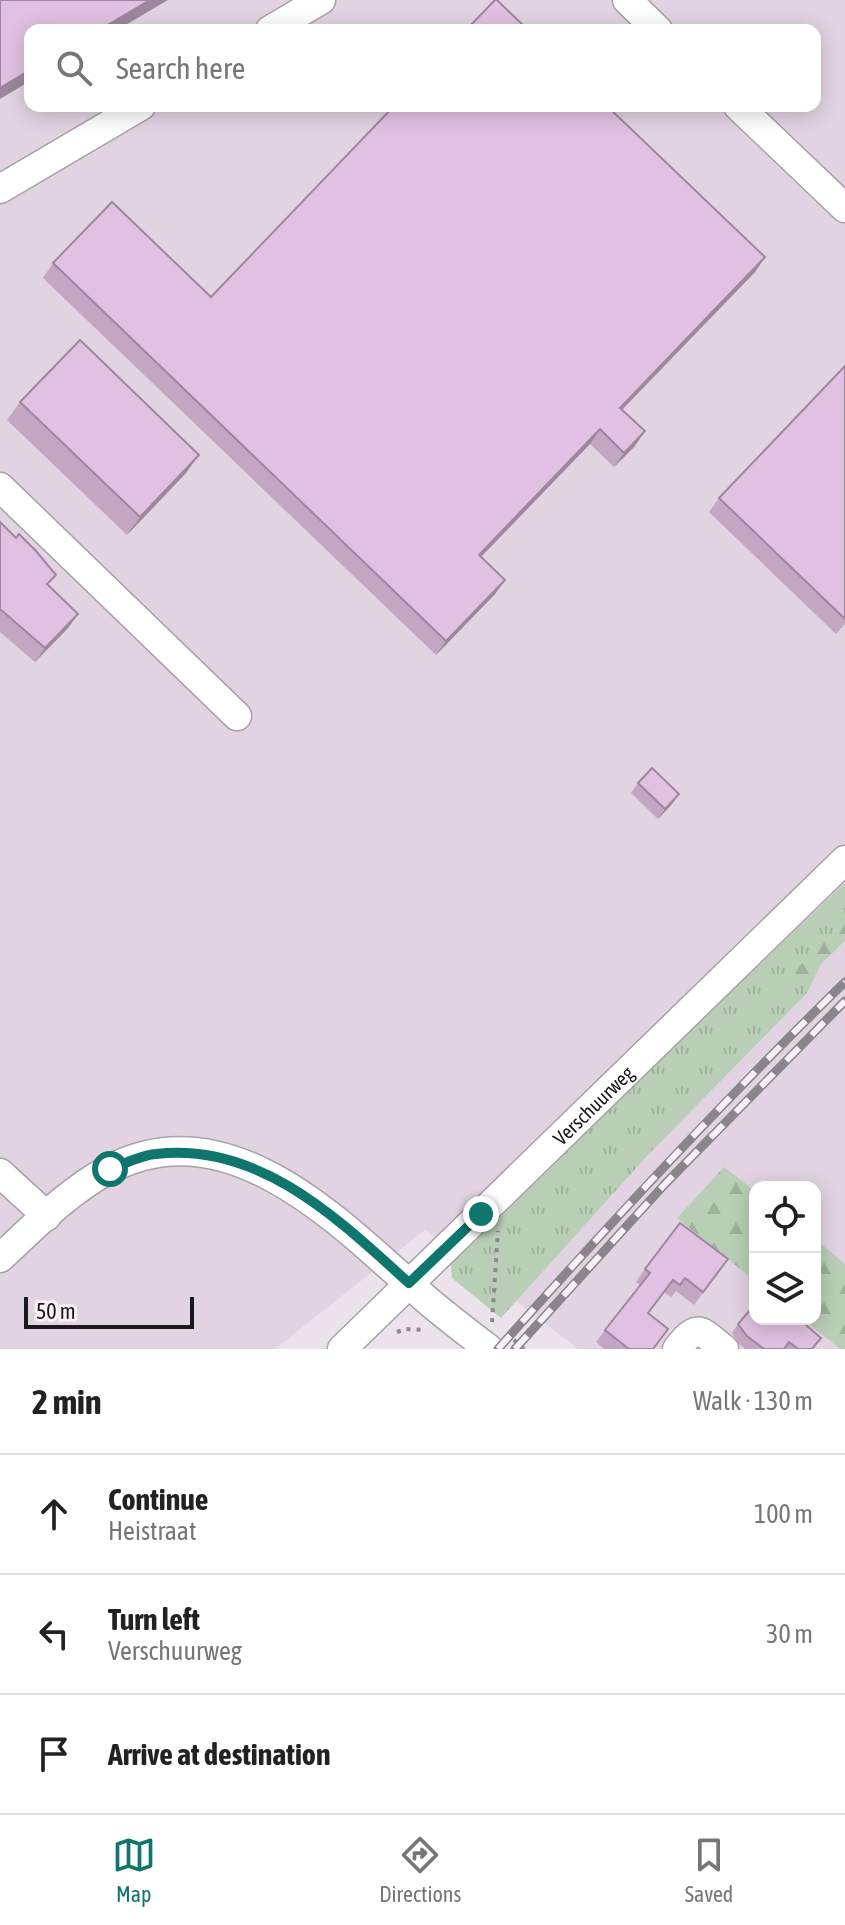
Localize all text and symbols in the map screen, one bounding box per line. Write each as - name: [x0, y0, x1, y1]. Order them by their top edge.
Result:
- search box: [24, 24, 821, 112]
- icon: search: [52, 46, 96, 90]
- text: Search here: [116, 51, 245, 85]
- street label: Verschuurweg: [548, 1061, 638, 1149]
- route start: [92, 1151, 128, 1187]
- map controls: [749, 1181, 821, 1325]
- button: locate: [749, 1181, 821, 1253]
- route end: [463, 1196, 499, 1232]
- button: layers: [749, 1253, 821, 1325]
- scale bar: [24, 1293, 194, 1329]
- text: 50 m: [36, 1298, 76, 1324]
- text: 2 min: [32, 1382, 101, 1421]
- text: Walk · 130 m: [693, 1386, 813, 1416]
- text: Continue: [108, 1482, 208, 1516]
- icon: ahead: [32, 1492, 76, 1536]
- text: 100 m: [754, 1499, 813, 1529]
- text: Heistraat: [108, 1516, 196, 1546]
- text: Turn left: [108, 1602, 200, 1636]
- icon: left: [32, 1612, 76, 1656]
- text: 30 m: [766, 1619, 813, 1649]
- text: Verschuurweg: [108, 1636, 242, 1666]
- icon: arrive: [32, 1732, 76, 1776]
- text: Arrive at destination: [108, 1737, 330, 1771]
- tab: Map: [112, 1833, 156, 1907]
- tab: Directions: [379, 1833, 461, 1907]
- tab: Saved: [685, 1833, 733, 1907]

